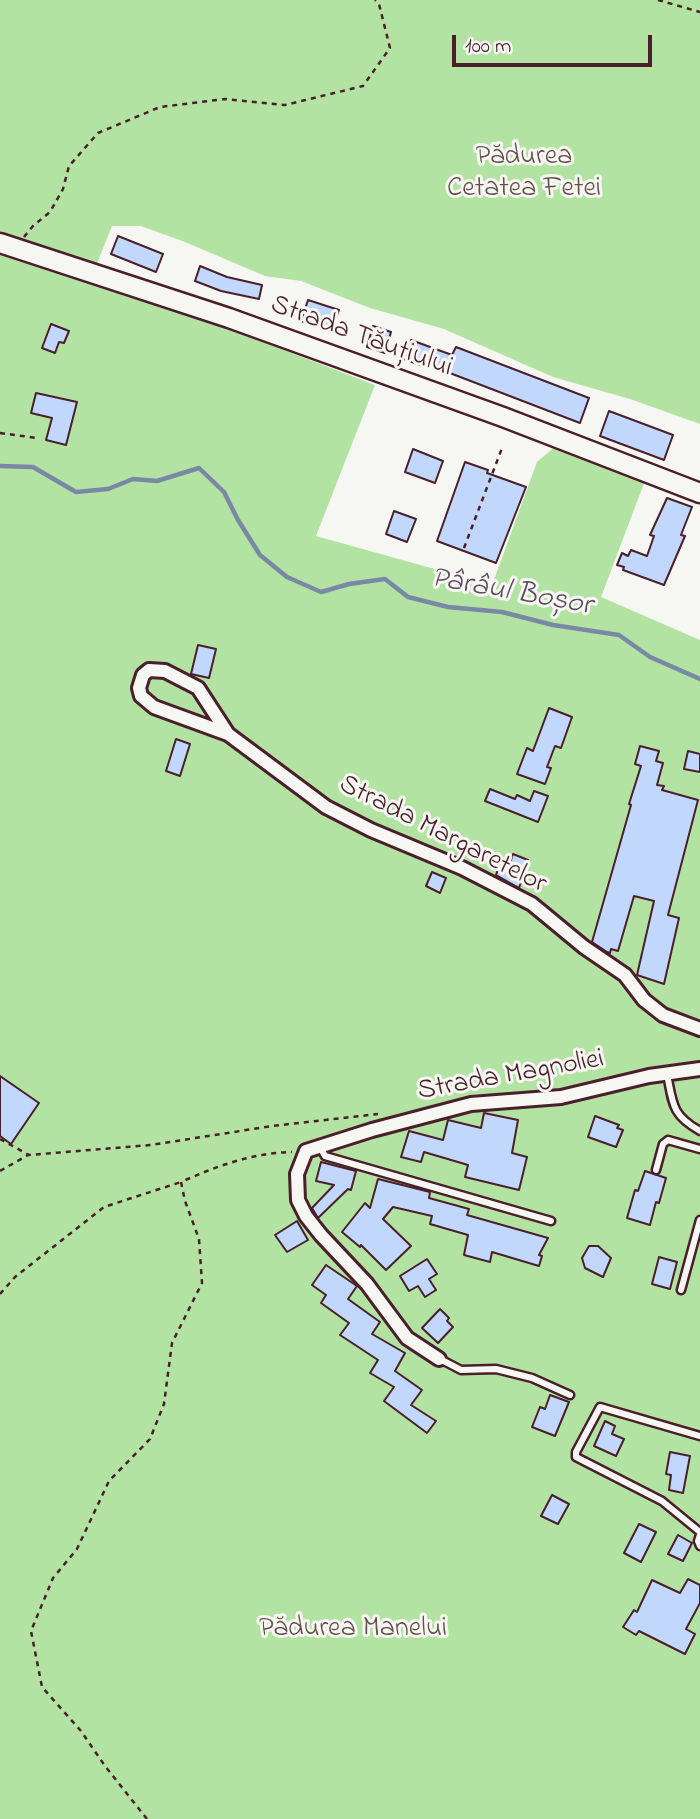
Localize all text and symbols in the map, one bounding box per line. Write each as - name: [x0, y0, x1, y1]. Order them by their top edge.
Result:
- scale bar: [455, 21, 654, 65]
- text: 100 m: [465, 32, 511, 62]
- park label: Pădurea Cetatea Fetei: [447, 141, 601, 207]
- street label: Strada Tăuțiului: [265, 290, 457, 386]
- water label: Pârâul Boșor: [428, 562, 594, 626]
- street label: Strada Margaretelor: [332, 769, 552, 903]
- street label: Strada Magnoliei: [415, 1044, 607, 1110]
- park label: Pădurea Manelui: [259, 1613, 447, 1647]

